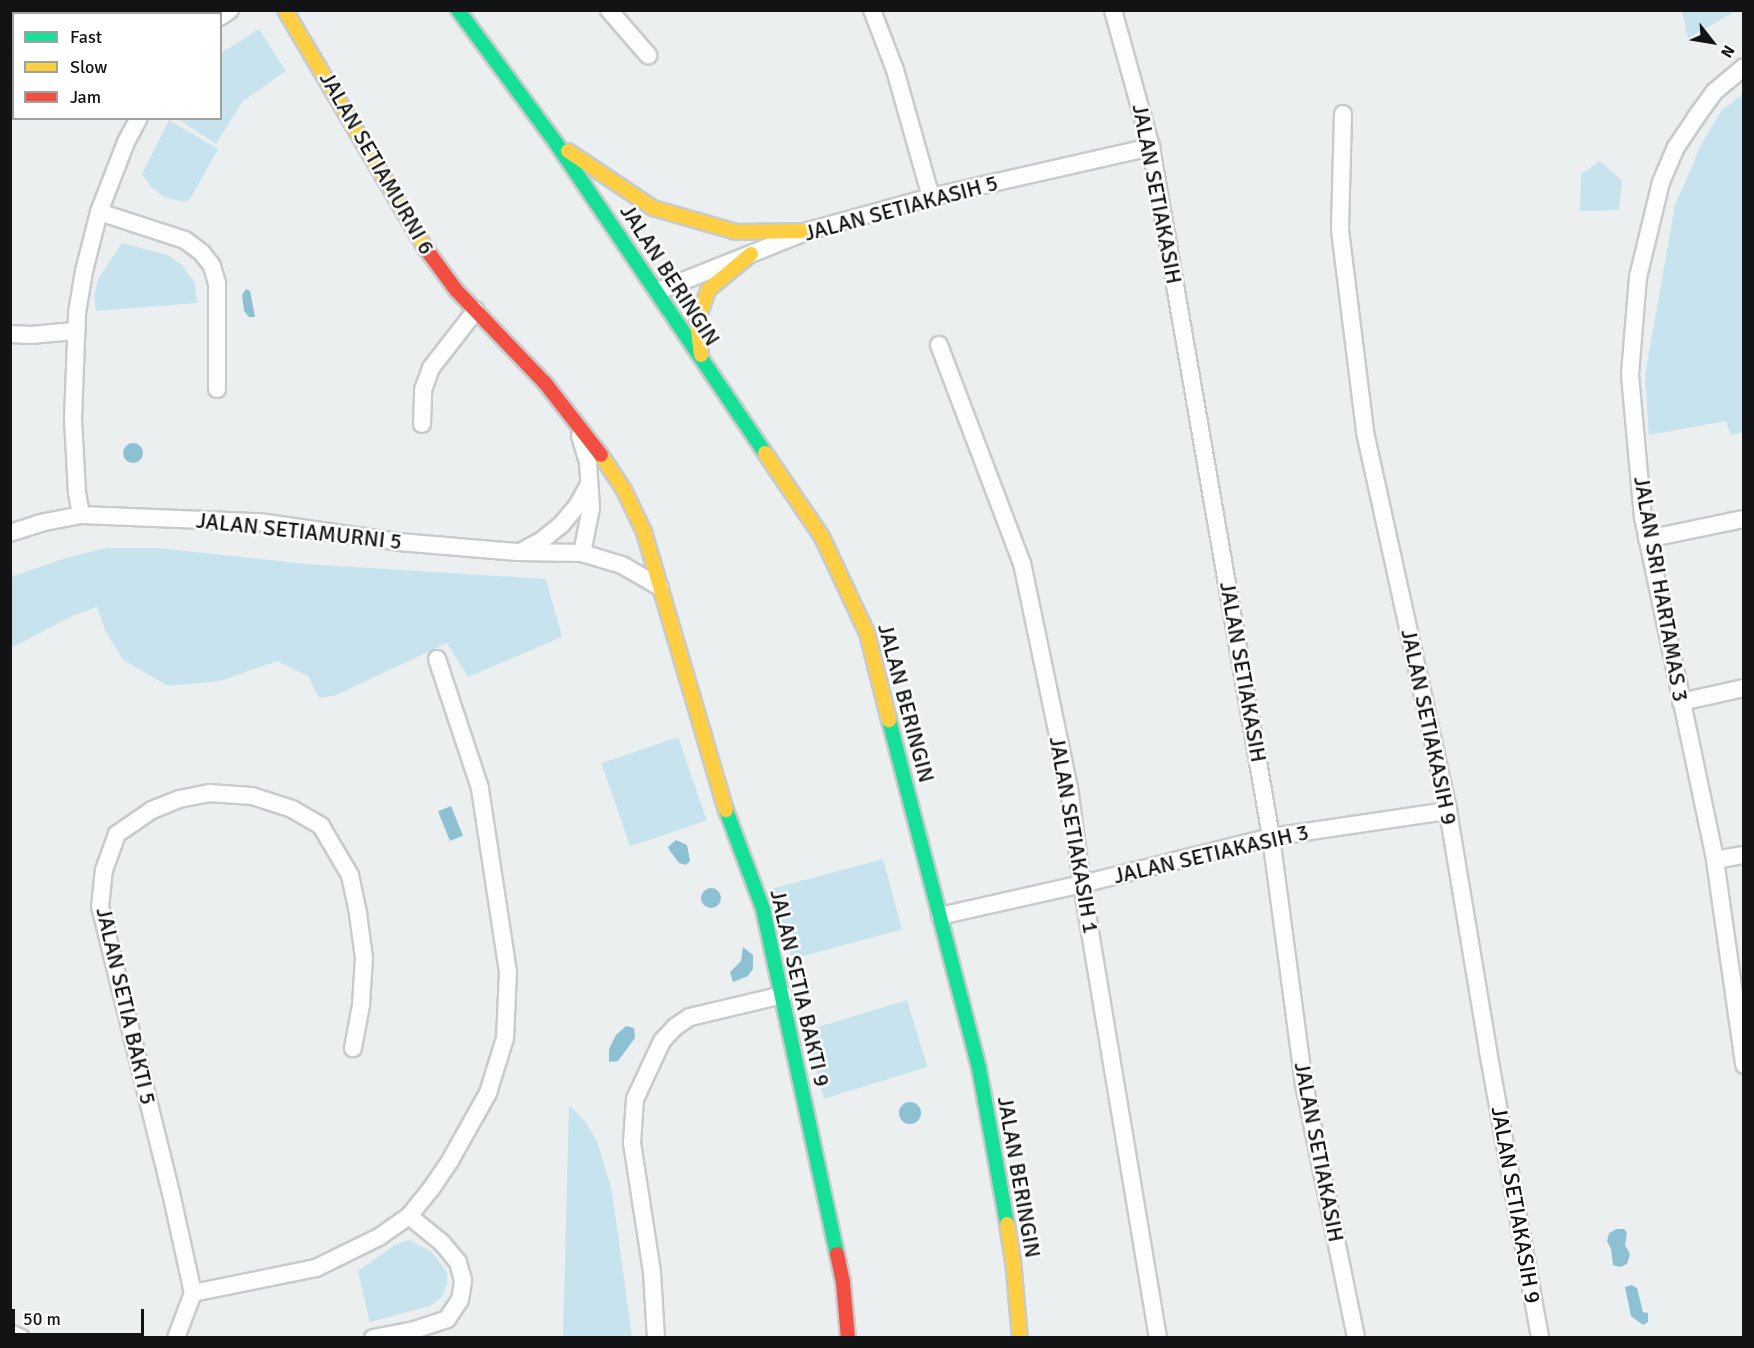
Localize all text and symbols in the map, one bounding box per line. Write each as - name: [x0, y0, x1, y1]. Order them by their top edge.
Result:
- legend: [12, 12, 222, 120]
- north arrow: [1682, 12, 1742, 72]
- text: Fast: [70, 26, 102, 48]
- text: N: [1716, 41, 1739, 61]
- text: Slow: [70, 56, 107, 78]
- street label: JALAN SETIAMURNI 6: [314, 67, 440, 259]
- text: Jam: [70, 86, 101, 108]
- street label: JALAN SETIAKASIH: [1127, 102, 1187, 286]
- street label: JALAN SETIAKASIH 5: [801, 169, 1001, 247]
- street label: JALAN BERINGIN: [614, 199, 726, 351]
- street label: JALAN SRI HARTAMAS 3: [1628, 474, 1694, 704]
- street label: JALAN SETIAMURNI 5: [195, 507, 403, 555]
- street label: JALAN SETIAKASIH: [1214, 580, 1272, 764]
- street label: JALAN BERINGIN: [872, 621, 940, 785]
- street label: JALAN SETIAKASIH 9: [1395, 627, 1463, 827]
- street label: JALAN SETIAKASIH 1: [1044, 734, 1104, 936]
- street label: JALAN SETIAKASIH 3: [1111, 819, 1311, 889]
- street label: JALAN SETIA BAKTI 9: [764, 887, 836, 1089]
- street label: JALAN SETIA BAKTI 5: [90, 905, 162, 1107]
- street label: JALAN SETIAKASIH: [1289, 1060, 1349, 1244]
- street label: JALAN BERINGIN: [992, 1094, 1046, 1260]
- street label: JALAN SETIAKASIH 9: [1486, 1104, 1546, 1306]
- scale bar: [15, 1297, 147, 1335]
- text: 50 m: [23, 1308, 61, 1330]

